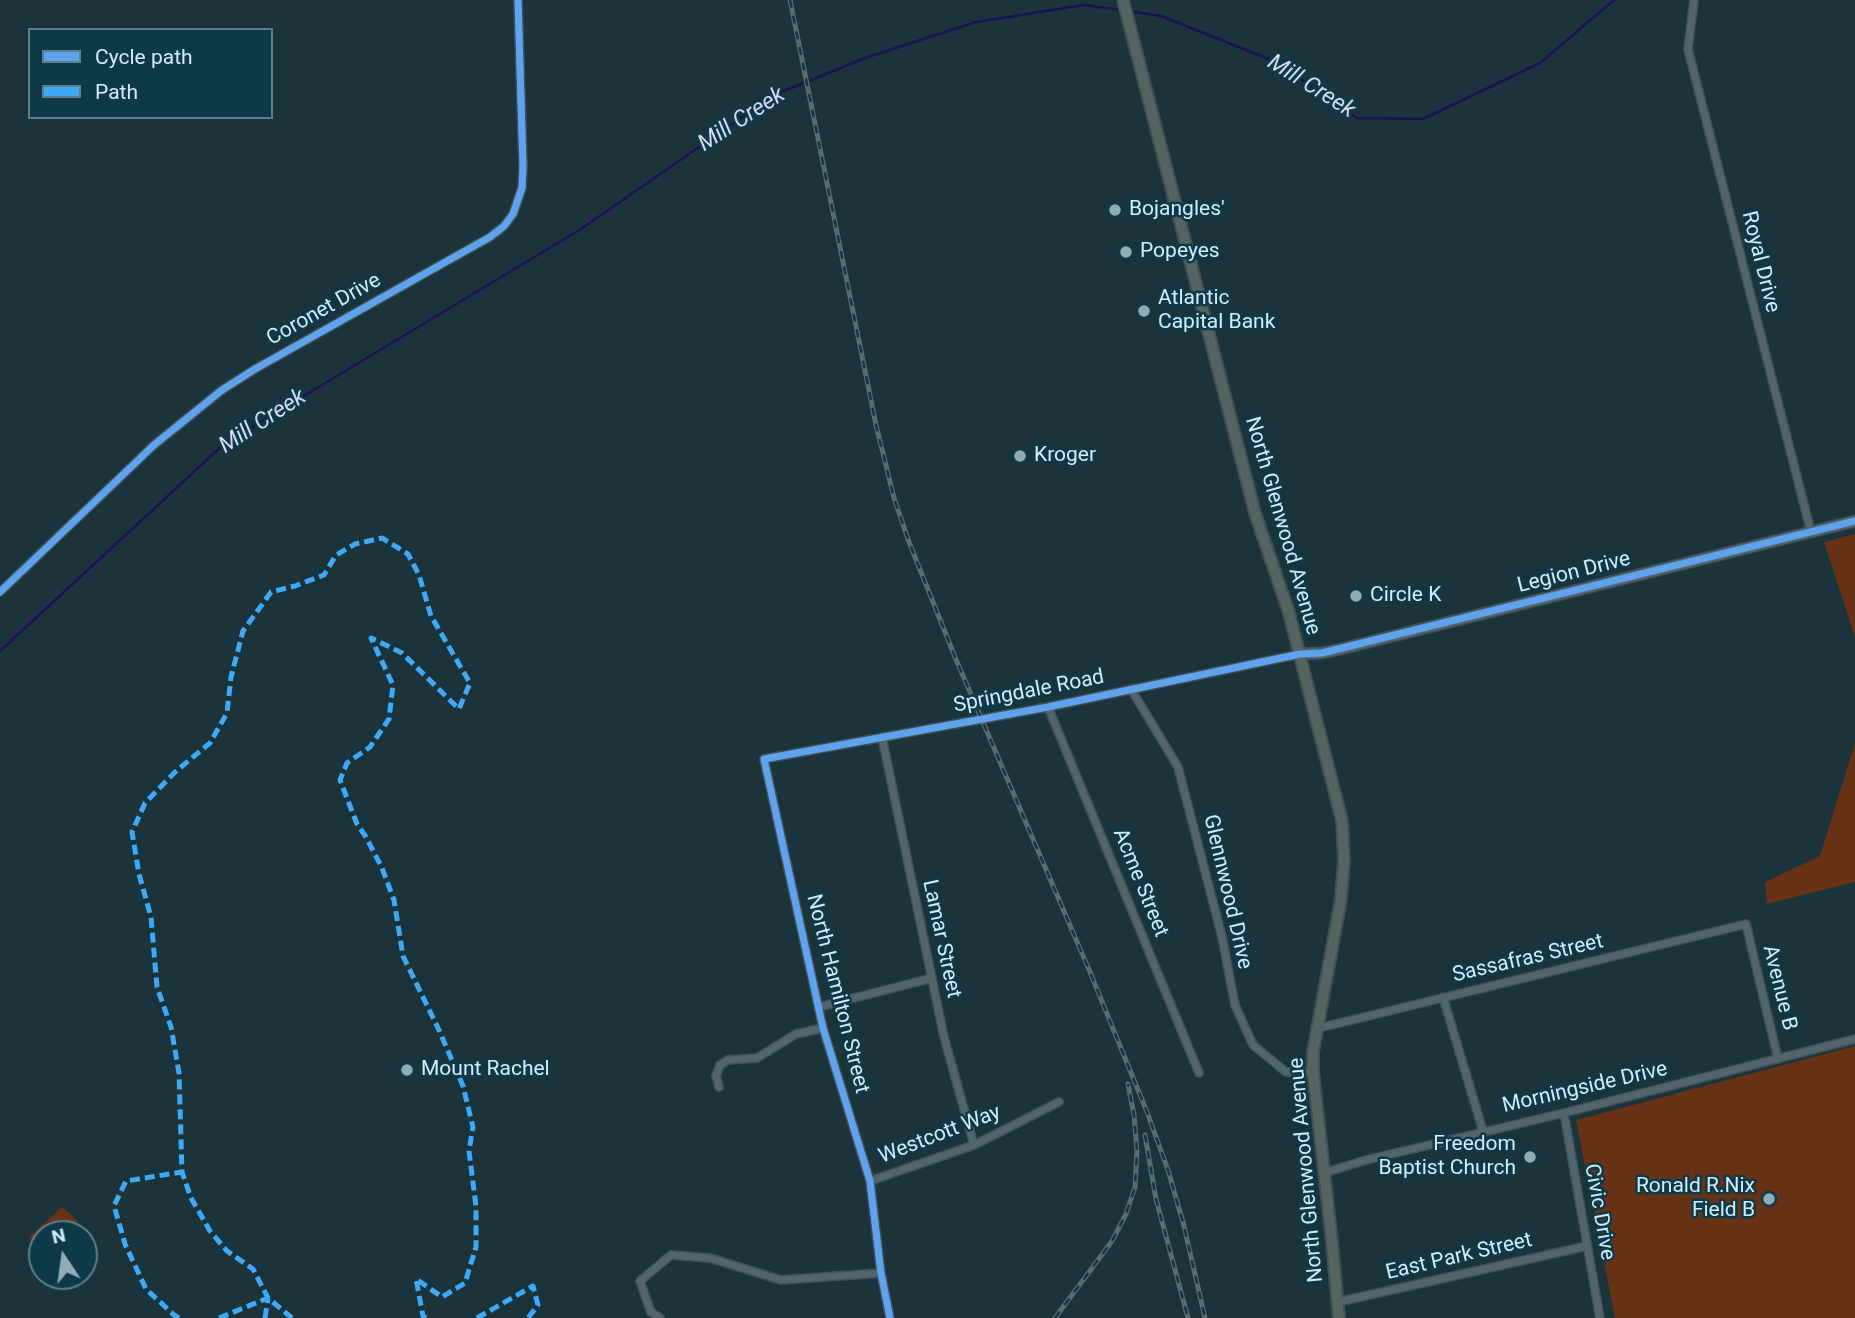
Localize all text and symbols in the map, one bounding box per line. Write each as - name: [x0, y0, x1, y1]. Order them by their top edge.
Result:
- legend: [28, 28, 273, 119]
- text: Cycle path: [95, 45, 193, 69]
- water label: Mill Creek: [1262, 49, 1360, 125]
- text: Path: [95, 80, 138, 104]
- water label: Mill Creek: [693, 82, 791, 158]
- place label: Bojangles': [1129, 197, 1225, 223]
- marker: Bojangles': [1107, 202, 1123, 218]
- street label: Royal Drive: [1735, 209, 1785, 315]
- place label: Popeyes: [1140, 239, 1220, 265]
- marker: Popeyes: [1118, 244, 1134, 260]
- street label: Coronet Drive: [263, 268, 385, 352]
- place label: Atlantic Capital Bank: [1158, 286, 1275, 336]
- marker: Atlantic Capital Bank: [1136, 303, 1152, 319]
- water label: Mill Creek: [214, 384, 312, 460]
- street label: North Glenwood Avenue: [1239, 414, 1325, 638]
- place label: Kroger: [1034, 443, 1096, 469]
- marker: Kroger: [1012, 448, 1028, 464]
- street label: Legion Drive: [1515, 547, 1633, 599]
- place label: Circle K: [1370, 583, 1441, 609]
- marker: Circle K: [1348, 588, 1364, 604]
- street label: Springdale Road: [952, 665, 1106, 719]
- street label: Glennwood Drive: [1197, 812, 1257, 972]
- street label: Acme Street: [1107, 825, 1173, 941]
- street label: Lamar Street: [916, 878, 966, 1000]
- street label: North Hamilton Street: [800, 892, 874, 1096]
- street label: Sassafras Street: [1450, 929, 1606, 989]
- street label: Avenue B: [1756, 943, 1802, 1033]
- street label: North Glenwood Avenue: [1285, 1056, 1329, 1284]
- place label: Mount Rachel: [421, 1057, 550, 1083]
- street label: Morningside Drive: [1500, 1057, 1670, 1119]
- marker: Mount Rachel: [399, 1062, 415, 1078]
- street label: Westcott Way: [875, 1100, 1005, 1170]
- place label: Freedom Baptist Church: [1379, 1132, 1516, 1182]
- marker: Freedom Baptist Church: [1522, 1149, 1538, 1165]
- street label: Civic Drive: [1578, 1162, 1620, 1262]
- place label: Ronald R.Nix Field B: [1636, 1174, 1755, 1224]
- marker: Ronald R.Nix Field B: [1761, 1191, 1777, 1207]
- north arrow: [28, 1220, 98, 1290]
- text: N: [49, 1223, 68, 1249]
- street label: East Park Street: [1383, 1228, 1535, 1286]

